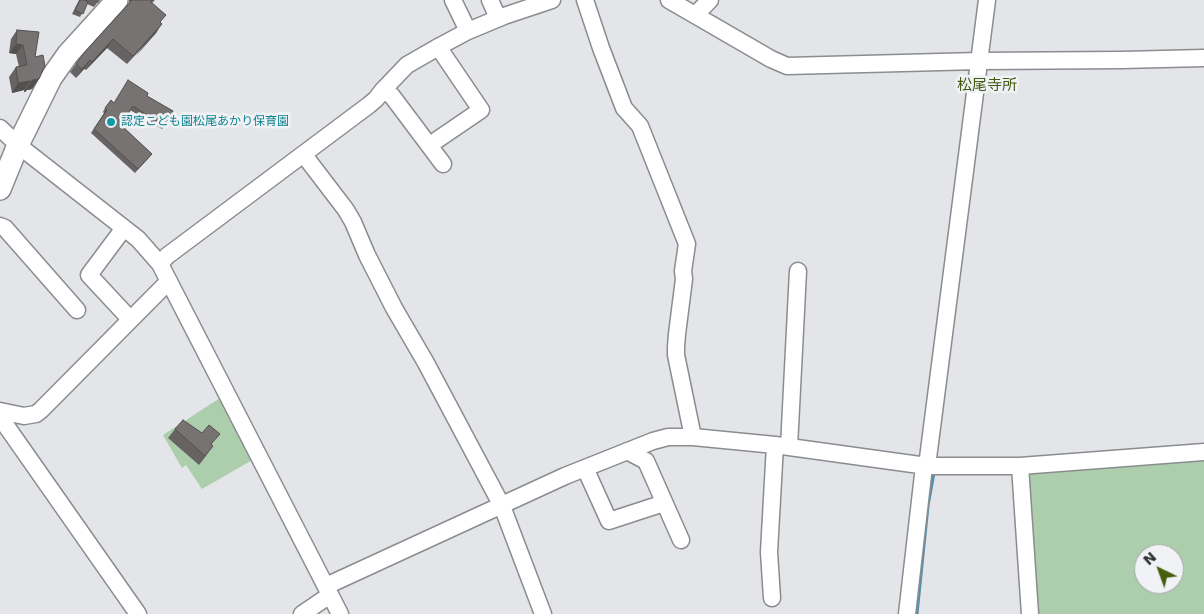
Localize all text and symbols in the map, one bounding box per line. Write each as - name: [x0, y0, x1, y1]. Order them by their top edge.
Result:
- district label: 松尾寺所: [957, 77, 1017, 95]
- place label: 認定こども園松尾あかり保育園: [121, 115, 289, 129]
- marker: 認定こども園松尾あかり保育園: [105, 116, 117, 128]
- north arrow: [1134, 544, 1184, 594]
- text: N: [1140, 549, 1159, 568]

